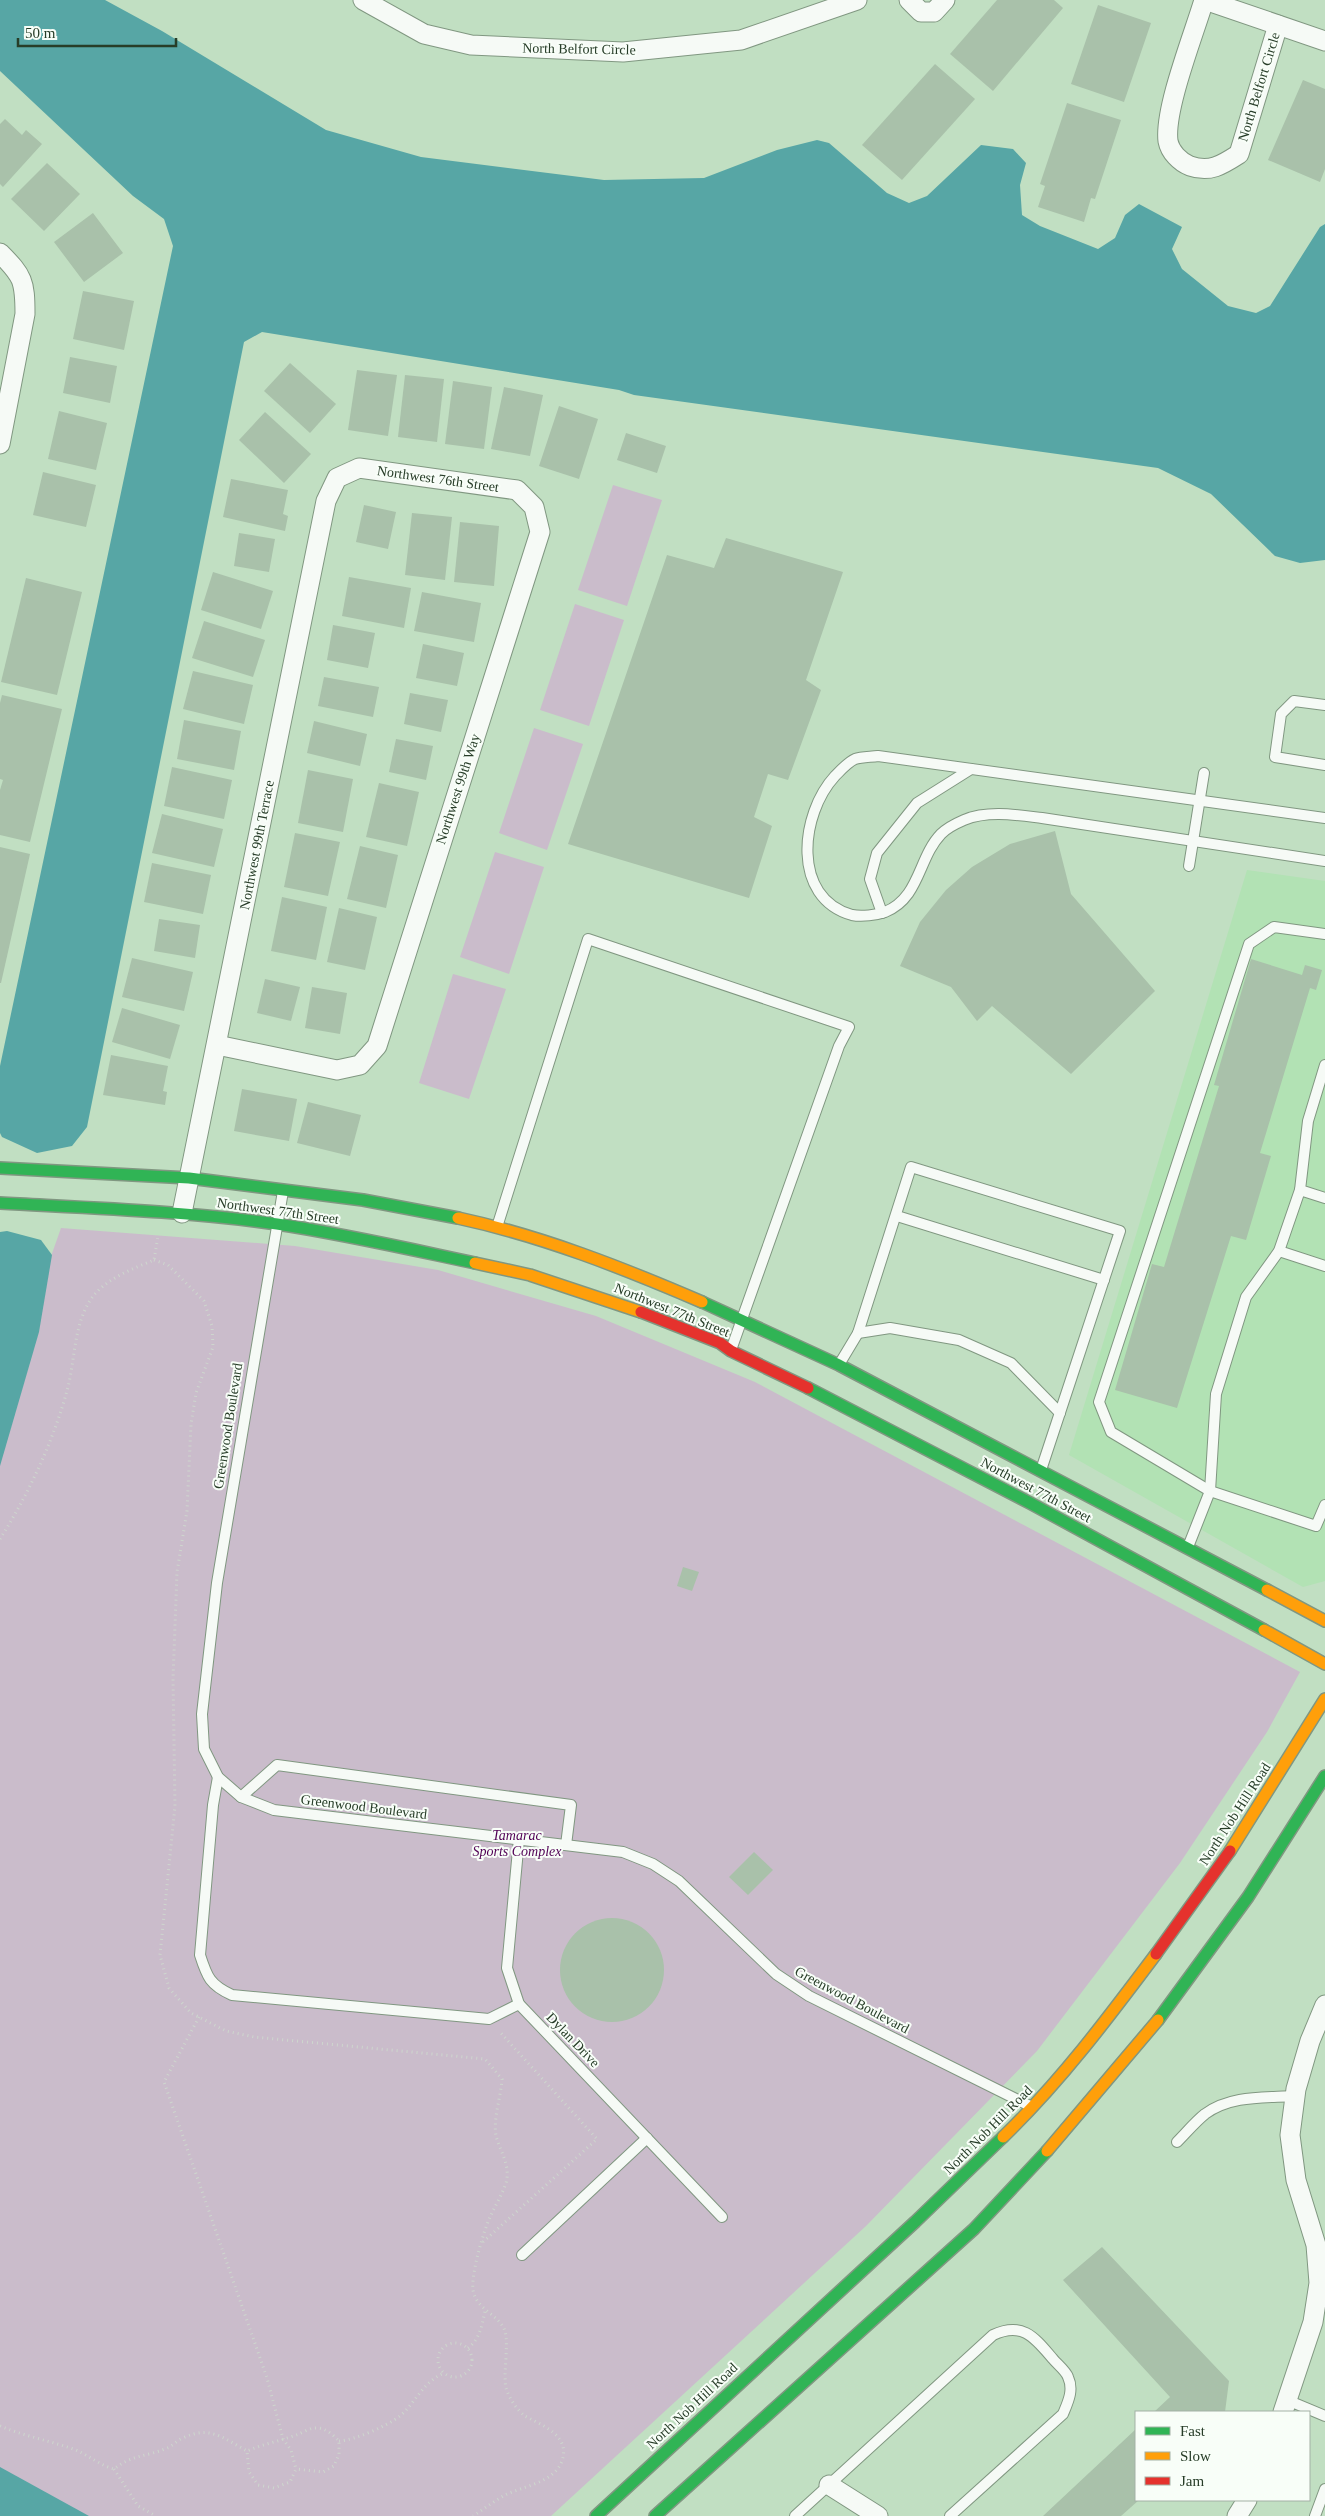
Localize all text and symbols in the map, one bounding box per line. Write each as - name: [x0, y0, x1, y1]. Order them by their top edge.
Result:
- scale bar: [18, 15, 175, 47]
- text: 50 m: [25, 25, 56, 41]
- street label: North Belfort Circle: [1235, 31, 1283, 143]
- street label: North Belfort Circle: [522, 41, 636, 57]
- street label: Northwest 76th Street: [376, 463, 500, 495]
- street label: Northwest 99th Way: [433, 732, 483, 846]
- street label: Northwest 99th Terrace: [237, 779, 277, 911]
- street label: Northwest 77th Street: [216, 1195, 340, 1227]
- street label: Northwest 77th Street: [612, 1280, 732, 1340]
- street label: Greenwood Boulevard: [211, 1362, 245, 1490]
- street label: Northwest 77th Street: [978, 1455, 1094, 1526]
- street label: North Nob Hill Road: [1196, 1760, 1274, 1868]
- street label: Greenwood Boulevard: [300, 1792, 428, 1822]
- park label: Tamarac Sports Complex: [472, 1828, 562, 1859]
- street label: Greenwood Boulevard: [792, 1964, 912, 2036]
- street label: Dylan Drive: [543, 2010, 603, 2070]
- street label: North Nob Hill Road: [941, 2083, 1035, 2177]
- street label: North Nob Hill Road: [644, 2360, 740, 2452]
- legend: [1135, 2411, 1310, 2501]
- text: Fast: [1180, 2423, 1206, 2439]
- text: Slow: [1180, 2448, 1211, 2464]
- text: Jam: [1180, 2473, 1204, 2489]

